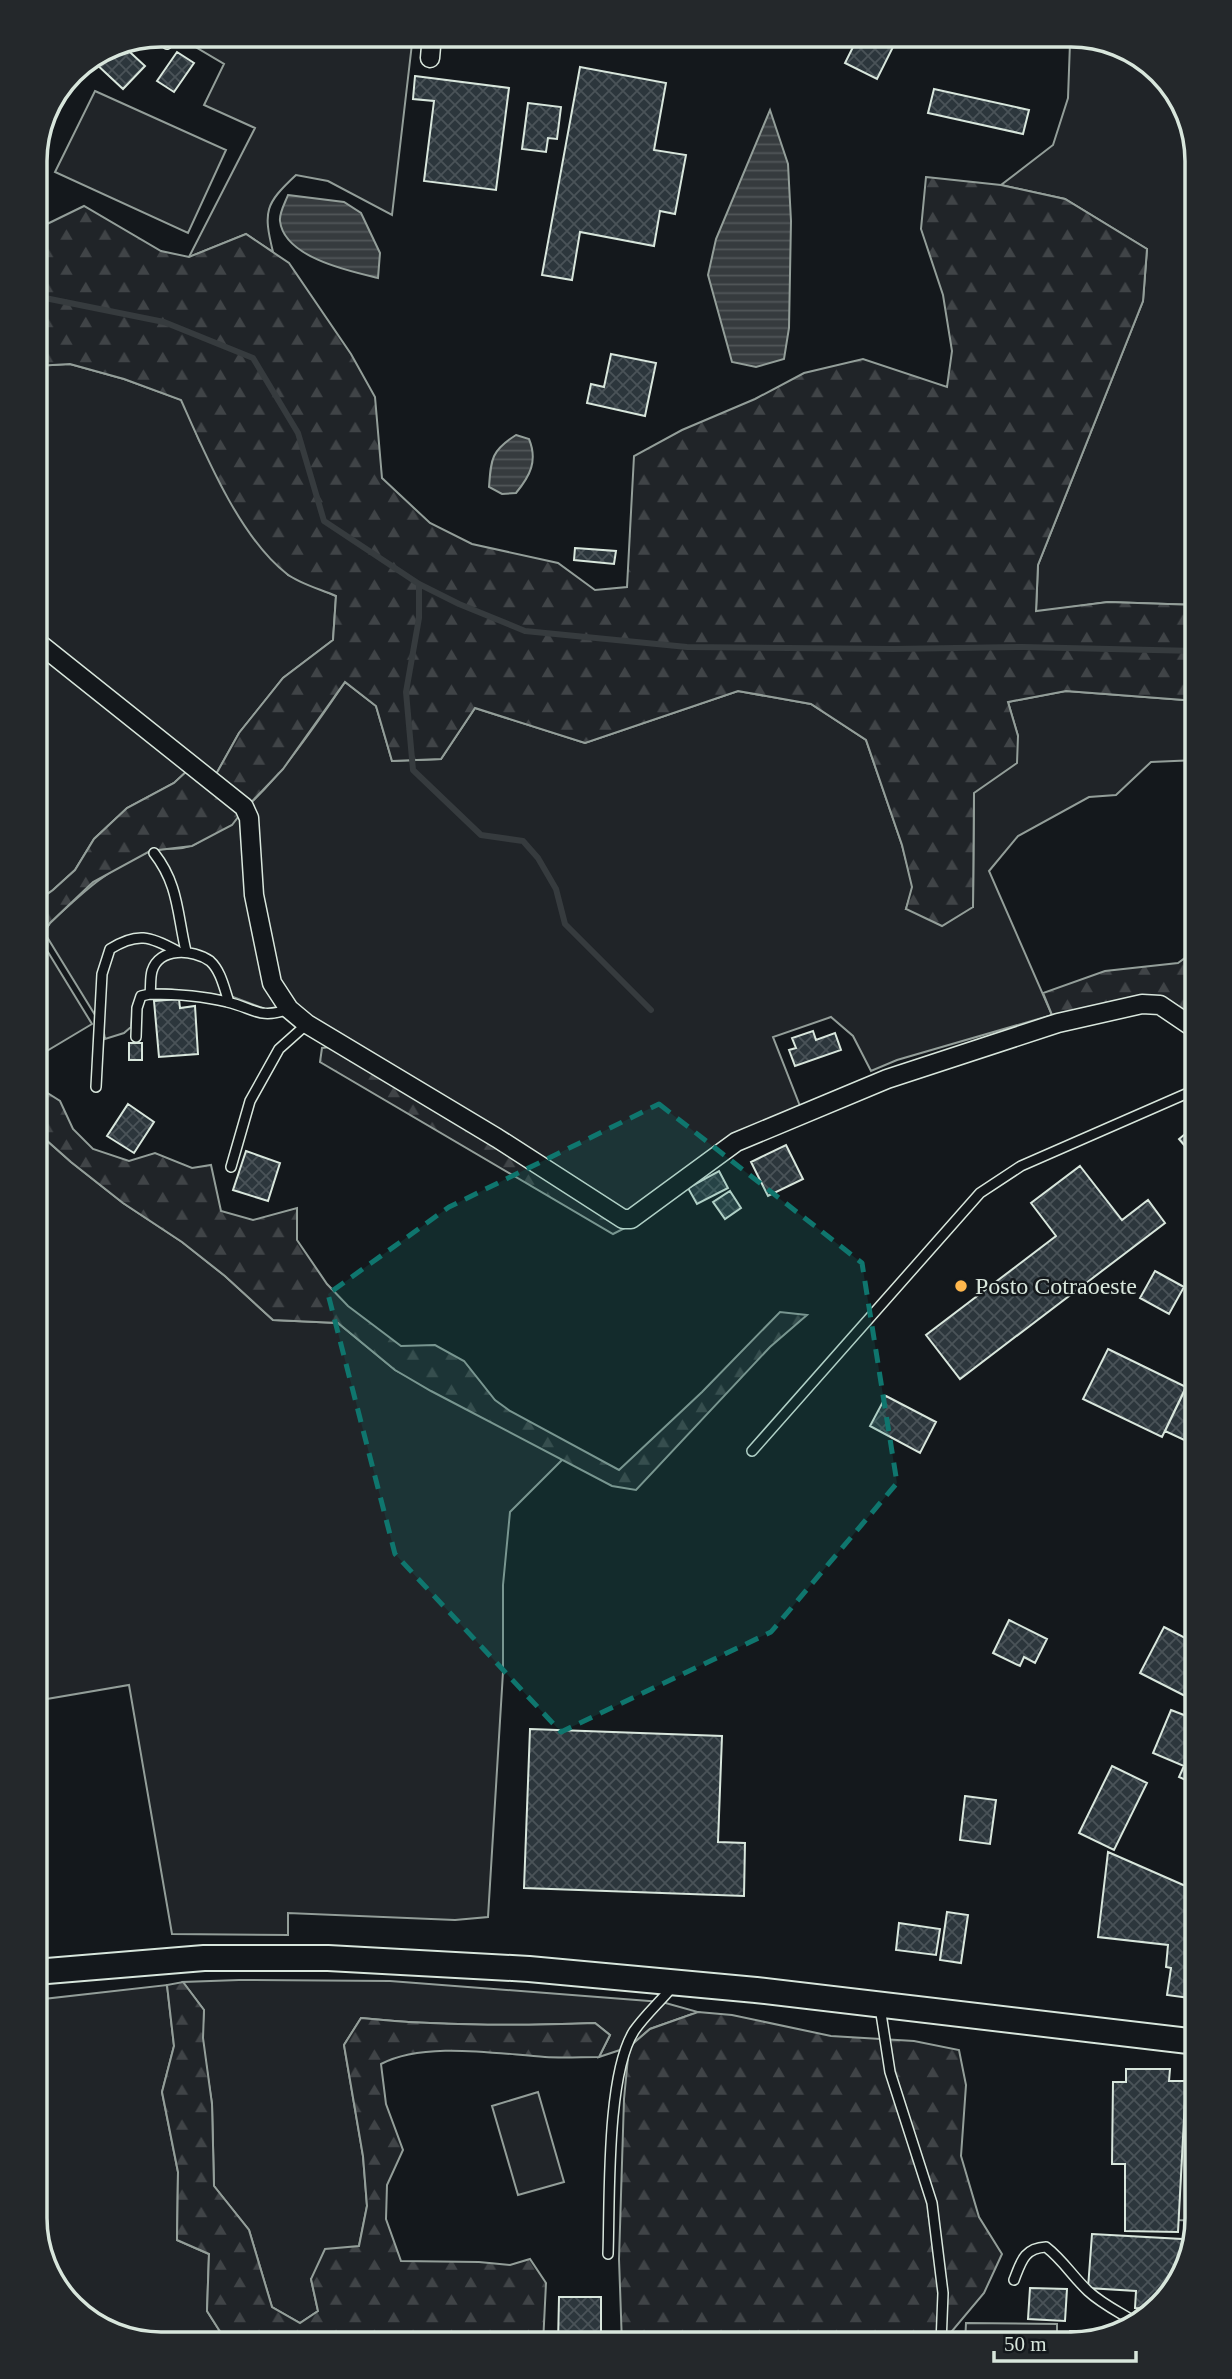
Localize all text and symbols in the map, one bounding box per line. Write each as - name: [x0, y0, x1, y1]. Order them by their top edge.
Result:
- place label: Posto Cotraoeste: [975, 1273, 1137, 1299]
- marker: Posto Cotraoeste: [953, 1278, 969, 1294]
- scale bar: [994, 2320, 1136, 2364]
- text: 50 m: [1004, 2332, 1047, 2356]

